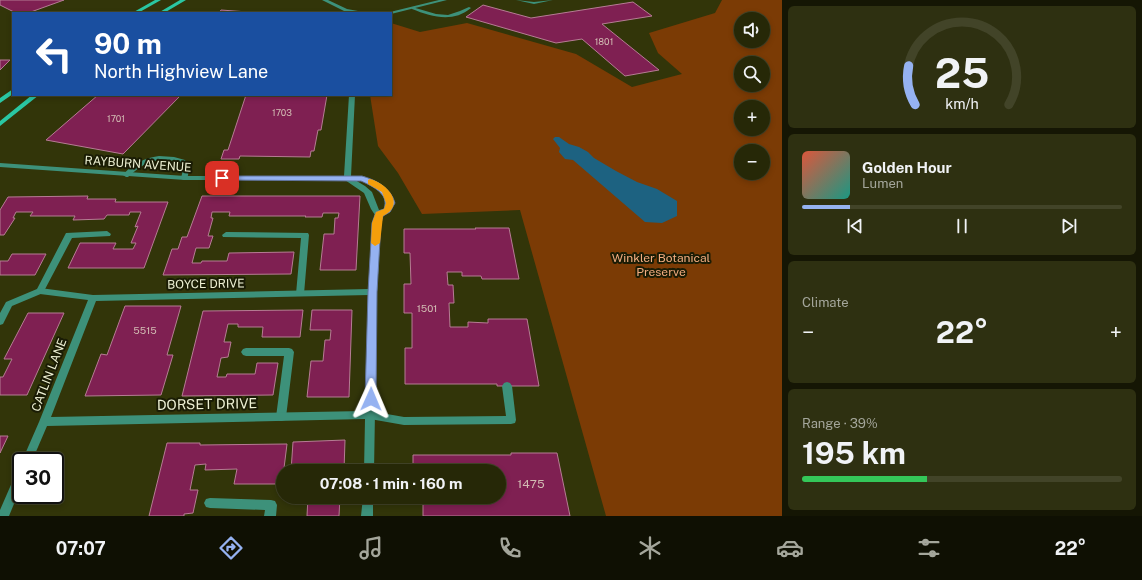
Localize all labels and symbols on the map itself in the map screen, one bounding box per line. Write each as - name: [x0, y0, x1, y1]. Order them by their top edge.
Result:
- house number: 1801: [595, 36, 613, 47]
- house number: 1703: [272, 107, 292, 118]
- house number: 1701: [107, 113, 125, 124]
- street label: RAYBURN AVENUE: [84, 153, 192, 175]
- pin: [205, 161, 239, 195]
- park label: Winkler Botanical Preserve: [612, 251, 711, 279]
- street label: BOYCE DRIVE: [167, 276, 245, 292]
- house number: 1501: [417, 302, 437, 314]
- house number: 5515: [133, 324, 157, 336]
- street label: CATLIN LANE: [29, 336, 69, 414]
- position arrow: [350, 378, 392, 420]
- street label: DORSET DRIVE: [157, 395, 257, 413]
- speed limit sign: 30: [12, 452, 64, 504]
- house number: 1475: [517, 477, 545, 491]

